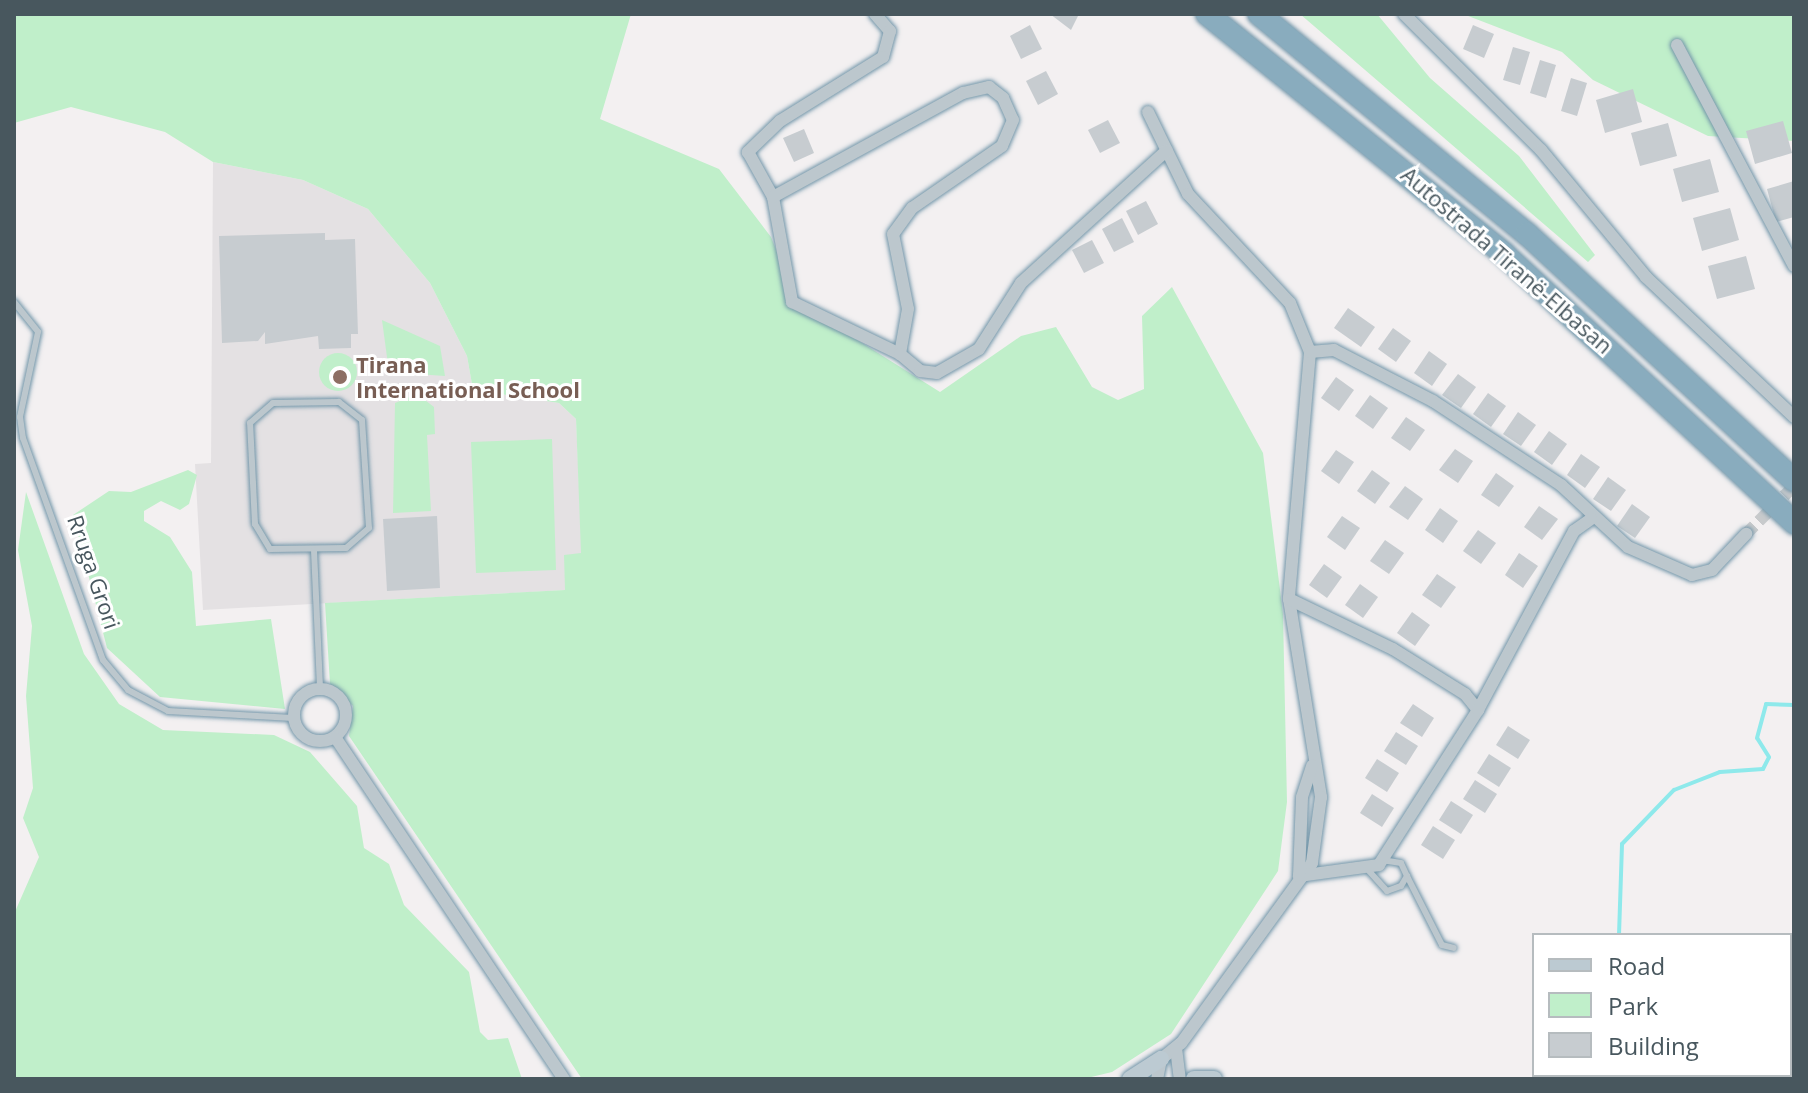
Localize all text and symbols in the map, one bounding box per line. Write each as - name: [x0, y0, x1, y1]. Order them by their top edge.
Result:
- street label: Autostrada Tiranë-Elbasan: [1396, 161, 1618, 359]
- place label: Tirana International School: [356, 351, 580, 402]
- marker: Tirana International School: [331, 368, 349, 386]
- street label: Rruga Grori: [62, 512, 126, 632]
- legend: [1532, 933, 1792, 1077]
- text: Road: [1608, 949, 1665, 982]
- text: Park: [1608, 989, 1658, 1022]
- text: Building: [1608, 1029, 1699, 1062]

